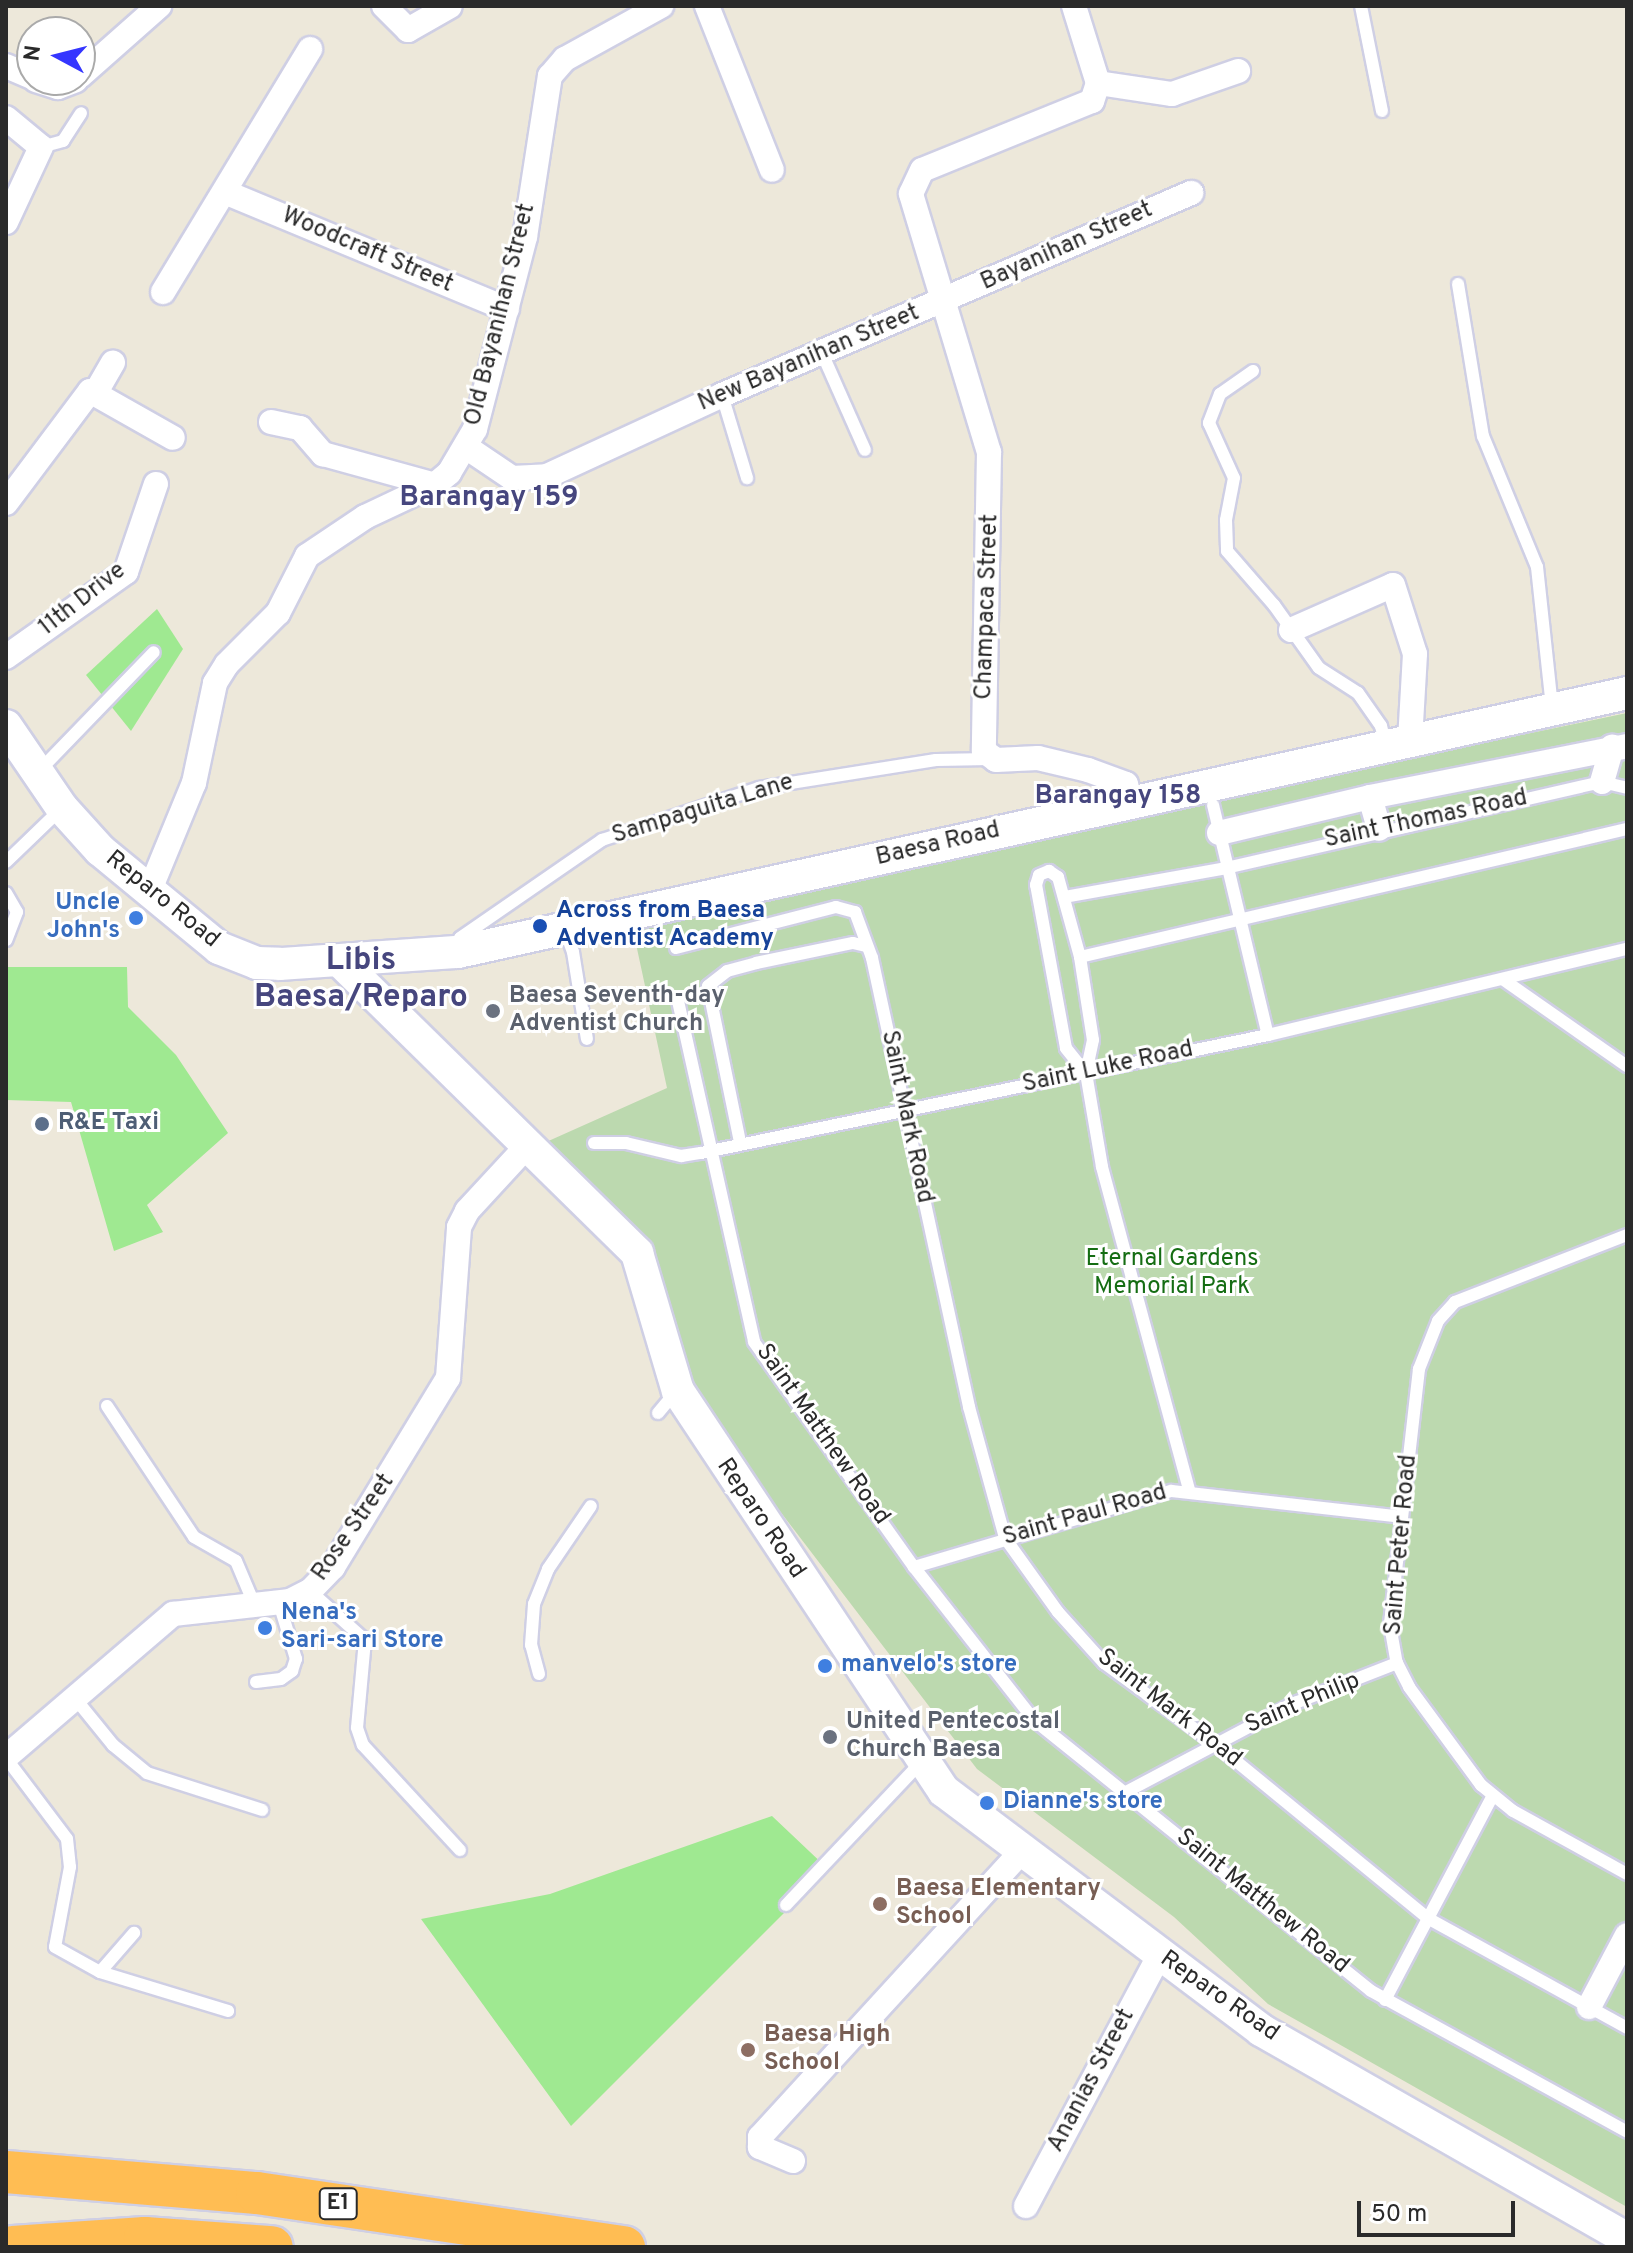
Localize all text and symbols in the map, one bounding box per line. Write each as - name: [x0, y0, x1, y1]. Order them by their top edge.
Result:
- north arrow: [16, 16, 96, 96]
- text: N: [19, 44, 48, 63]
- street label: Bayanihan Street: [977, 196, 1157, 298]
- street label: Old Bayanihan Street: [459, 201, 543, 429]
- street label: Woodcraft Street: [277, 202, 457, 300]
- street label: New Bayanihan Street: [694, 299, 924, 419]
- district label: Barangay 159: [399, 481, 579, 515]
- street label: Champaca Street: [970, 514, 1006, 700]
- street label: 11th Drive: [34, 557, 132, 643]
- street label: Sampaguita Lane: [609, 769, 797, 851]
- district label: Barangay 158: [1035, 781, 1201, 813]
- street label: Saint Thomas Road: [1321, 784, 1531, 856]
- street label: Baesa Road: [873, 817, 1003, 873]
- street label: Reparo Road: [99, 845, 225, 955]
- place label: Uncle John's: [47, 890, 120, 946]
- place label: Across from Baesa Adventist Academy: [556, 898, 775, 954]
- marker: Uncle John's: [127, 909, 145, 927]
- marker: Across from Baesa Adventist Academy: [531, 917, 549, 935]
- district label: Libis Baesa/Reparo: [254, 943, 468, 1018]
- place label: Baesa Seventh-day Adventist Church: [509, 983, 725, 1039]
- marker: Baesa Seventh-day Adventist Church: [484, 1002, 502, 1020]
- street label: Saint Mark Road: [874, 1028, 938, 1206]
- street label: Saint Luke Road: [1020, 1036, 1196, 1100]
- place label: R&E Taxi: [58, 1110, 159, 1138]
- marker: R&E Taxi: [33, 1115, 51, 1133]
- park label: Eternal Gardens Memorial Park: [1085, 1246, 1259, 1302]
- street label: Saint Matthew Road: [749, 1339, 895, 1531]
- street label: Reparo Road: [709, 1453, 811, 1585]
- street label: Saint Peter Road: [1380, 1453, 1424, 1637]
- street label: Rose Street: [307, 1469, 401, 1587]
- street label: Saint Paul Road: [1000, 1479, 1170, 1553]
- place label: Nena's Sari-sari Store: [281, 1600, 444, 1656]
- marker: Nena's Sari-sari Store: [256, 1619, 274, 1637]
- street label: Saint Mark Road: [1091, 1644, 1247, 1774]
- place label: manvelo's store: [841, 1652, 1017, 1680]
- marker: manvelo's store: [816, 1657, 834, 1675]
- street label: Saint Philip: [1241, 1667, 1365, 1741]
- place label: United Pentecostal Church Baesa: [846, 1709, 1060, 1765]
- marker: United Pentecostal Church Baesa: [821, 1728, 839, 1746]
- place label: Dianne's store: [1003, 1789, 1163, 1817]
- marker: Dianne's store: [978, 1794, 996, 1812]
- street label: Saint Matthew Road: [1170, 1823, 1354, 1981]
- place label: Baesa Elementary School: [896, 1876, 1101, 1932]
- marker: Baesa Elementary School: [871, 1895, 889, 1913]
- street label: Reparo Road: [1154, 1945, 1284, 2049]
- street label: Ananias Street: [1042, 2004, 1142, 2158]
- place label: Baesa High School: [764, 2022, 890, 2078]
- marker: Baesa High School: [739, 2041, 757, 2059]
- scale bar: [1361, 2185, 1519, 2235]
- road number: E1: [318, 2186, 358, 2222]
- text: 50 m: [1371, 2200, 1427, 2230]

